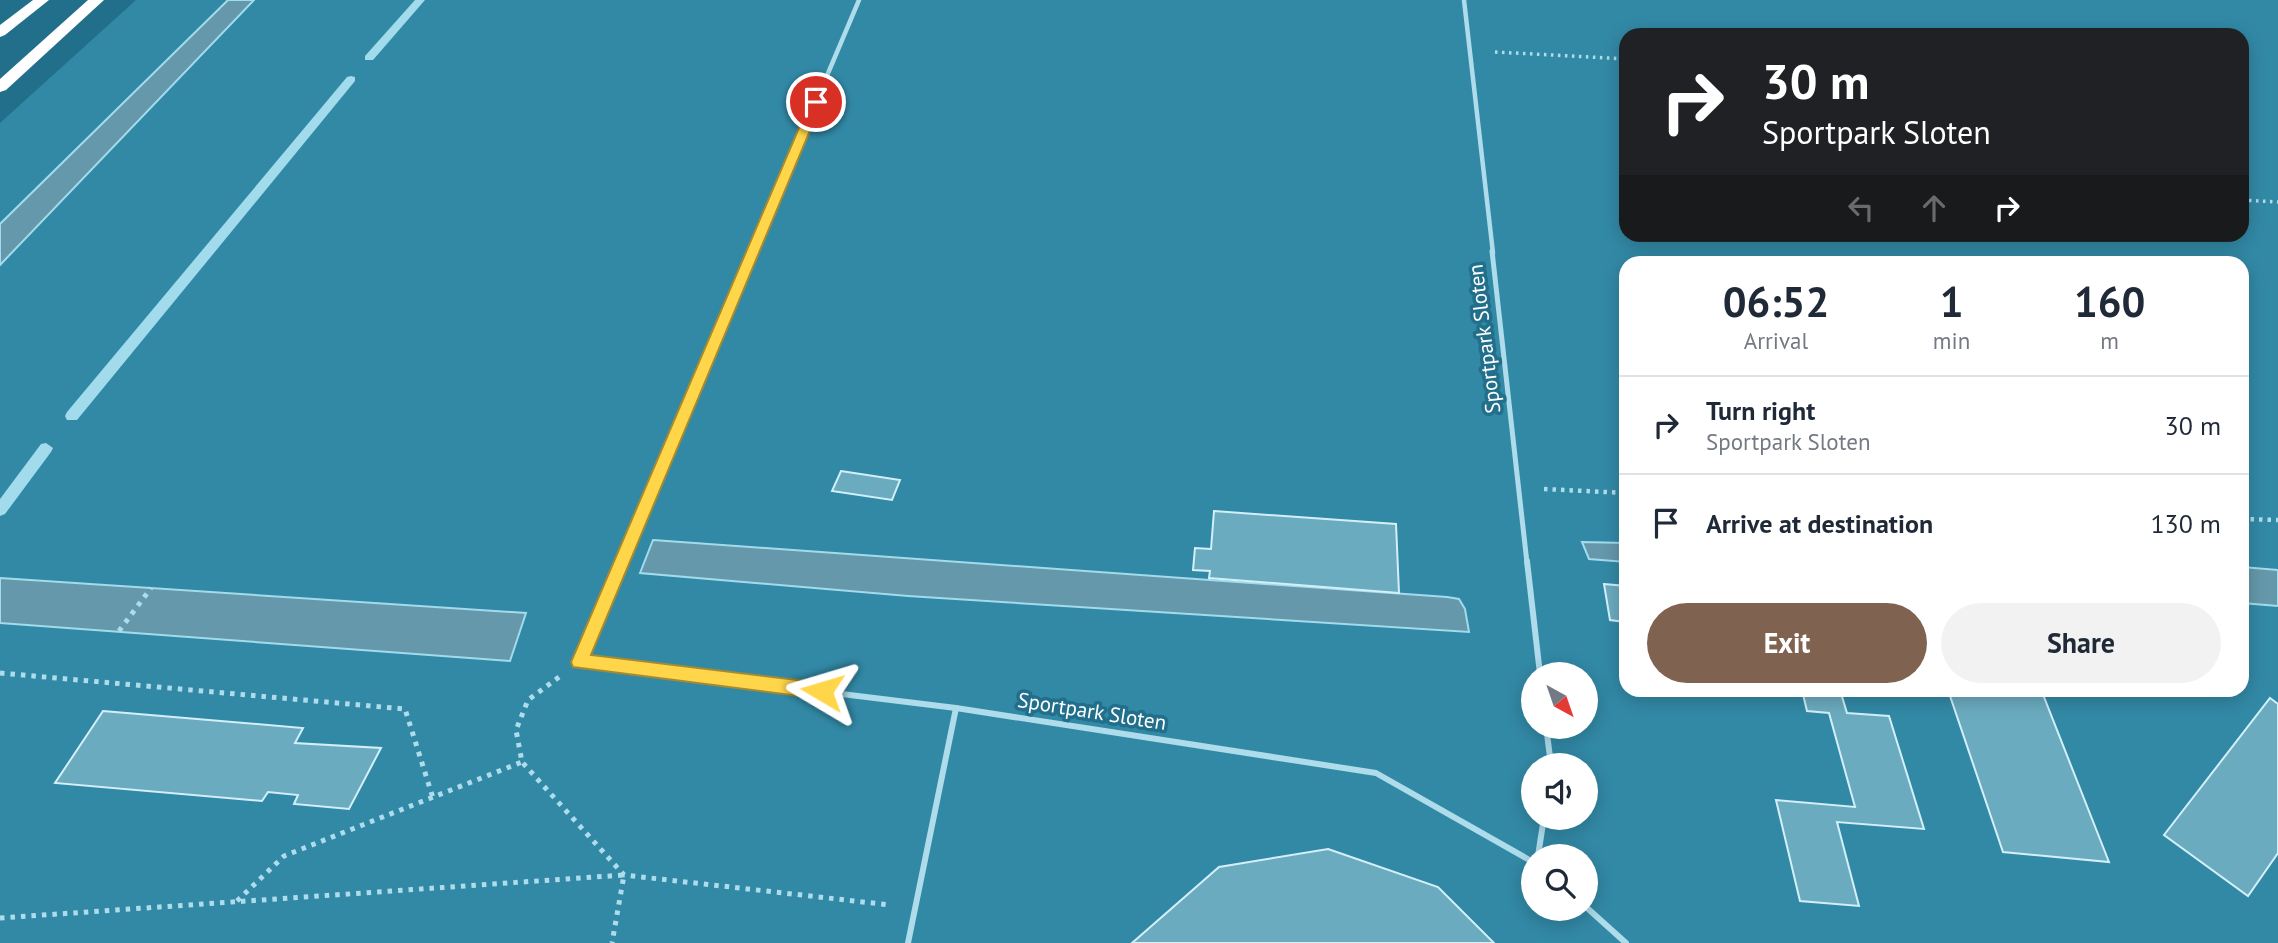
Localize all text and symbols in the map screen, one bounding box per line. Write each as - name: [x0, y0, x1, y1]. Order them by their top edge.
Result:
- text: 30 m: [1762, 49, 1869, 113]
- icon: right: [1647, 56, 1738, 147]
- pin: [786, 72, 846, 132]
- icon: arrive: [797, 83, 835, 121]
- text: Sportpark Sloten: [1762, 111, 1991, 153]
- icon: left: [1842, 189, 1880, 227]
- icon: ahead: [1915, 189, 1953, 227]
- icon: right: [1988, 189, 2026, 227]
- street label: Sportpark Sloten: [1461, 263, 1507, 415]
- text: 06:52: [1723, 274, 1829, 329]
- text: 1: [1940, 274, 1963, 329]
- text: 160: [2074, 274, 2145, 329]
- text: Arrival: [1744, 326, 1808, 355]
- text: min: [1933, 326, 1970, 355]
- text: m: [2100, 326, 2119, 355]
- text: Turn right: [1706, 394, 1815, 427]
- icon: right: [1647, 406, 1685, 444]
- text: 30 m: [2165, 409, 2221, 442]
- text: Sportpark Sloten: [1706, 427, 1871, 456]
- icon: arrive: [1647, 504, 1685, 542]
- text: Arrive at destination: [1706, 507, 1933, 540]
- text: 130 m: [2150, 507, 2221, 540]
- button: Exit: [1647, 603, 1927, 683]
- button: Share: [1941, 603, 2221, 683]
- position arrow: [785, 654, 859, 728]
- north arrow: [1521, 662, 1598, 738]
- map controls: [1521, 662, 1598, 921]
- street label: Sportpark Sloten: [1016, 686, 1168, 736]
- button: sound: [1521, 753, 1598, 830]
- button: search: [1521, 844, 1598, 921]

